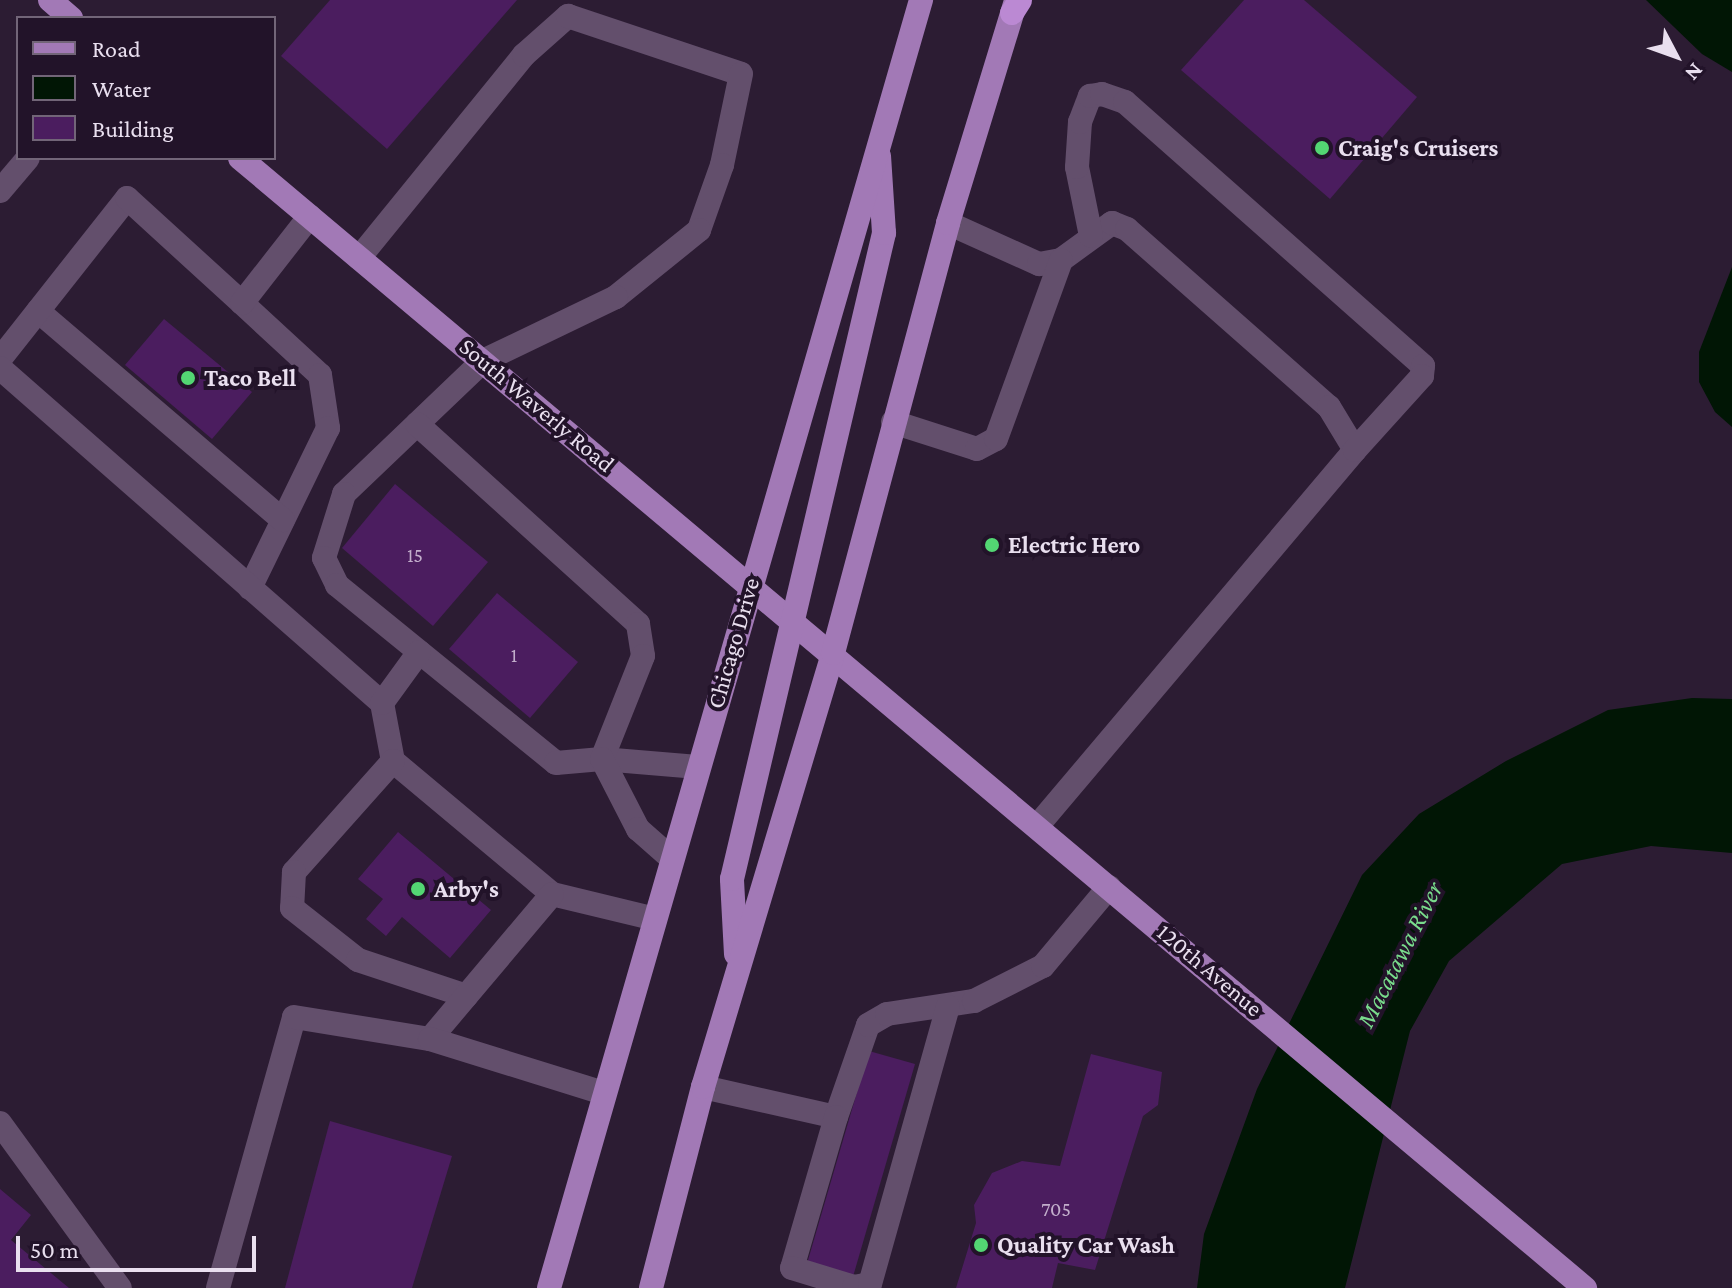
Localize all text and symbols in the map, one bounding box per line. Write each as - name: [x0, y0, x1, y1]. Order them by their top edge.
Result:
- legend: [16, 16, 276, 160]
- north arrow: [1636, 16, 1716, 96]
- text: Road: [92, 35, 141, 62]
- text: N: [1680, 58, 1709, 86]
- text: Water: [92, 75, 151, 102]
- text: Building: [92, 115, 174, 142]
- place label: Craig's Cruisers: [1338, 134, 1498, 162]
- marker: Craig's Cruisers: [1313, 139, 1331, 157]
- street label: South Waverly Road: [454, 332, 620, 478]
- place label: Taco Bell: [204, 364, 296, 392]
- marker: Taco Bell: [179, 369, 197, 387]
- place label: Electric Hero: [1008, 531, 1140, 559]
- marker: Electric Hero: [983, 536, 1001, 554]
- house number: 15: [407, 543, 423, 567]
- street label: Chicago Drive: [701, 574, 765, 712]
- house number: 1: [511, 643, 517, 667]
- place label: Arby's: [434, 875, 499, 903]
- water label: Macatawa River: [1350, 877, 1450, 1033]
- marker: Arby's: [409, 880, 427, 898]
- street label: 120th Avenue: [1151, 918, 1269, 1022]
- house number: 705: [1041, 1197, 1071, 1221]
- scale bar: [20, 1220, 260, 1270]
- place label: Quality Car Wash: [997, 1231, 1175, 1259]
- text: 50 m: [30, 1236, 79, 1263]
- marker: Quality Car Wash: [972, 1236, 990, 1254]

